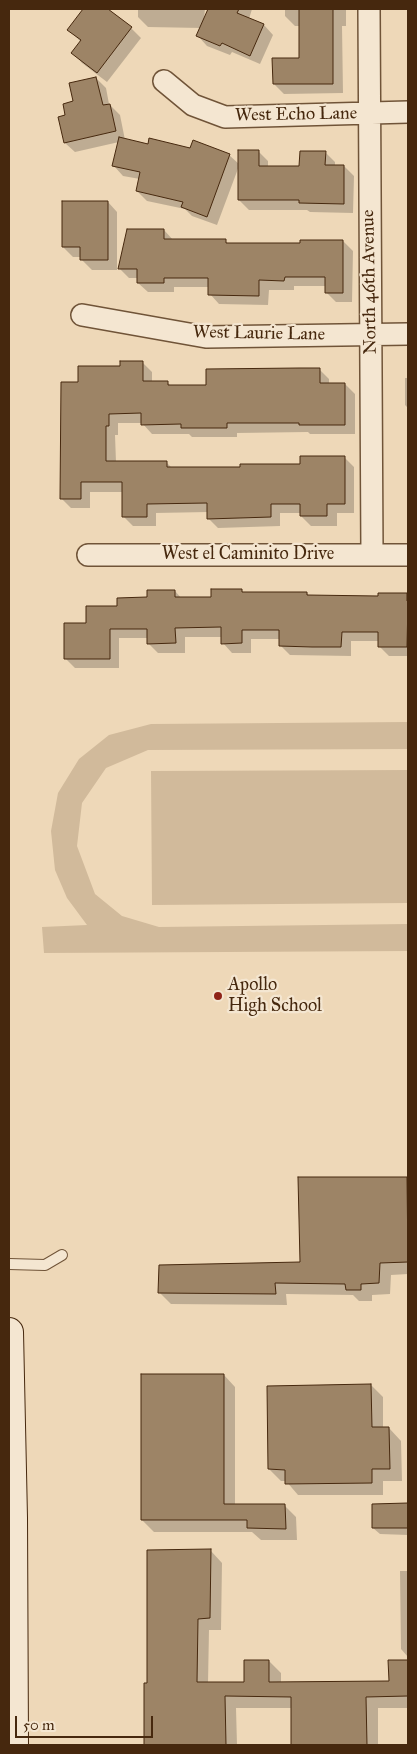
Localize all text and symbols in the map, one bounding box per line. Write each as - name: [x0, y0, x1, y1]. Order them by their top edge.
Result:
- street label: West Echo Lane: [235, 103, 357, 127]
- street label: North 46th Avenue: [358, 209, 382, 355]
- street label: West Laurie Lane: [193, 322, 325, 346]
- street label: West el Caminito Drive: [162, 544, 334, 566]
- place label: Apollo High School: [228, 975, 322, 1018]
- marker: Apollo High School: [212, 990, 224, 1002]
- scale bar: [18, 1706, 155, 1738]
- text: 50 m: [23, 1716, 55, 1734]

